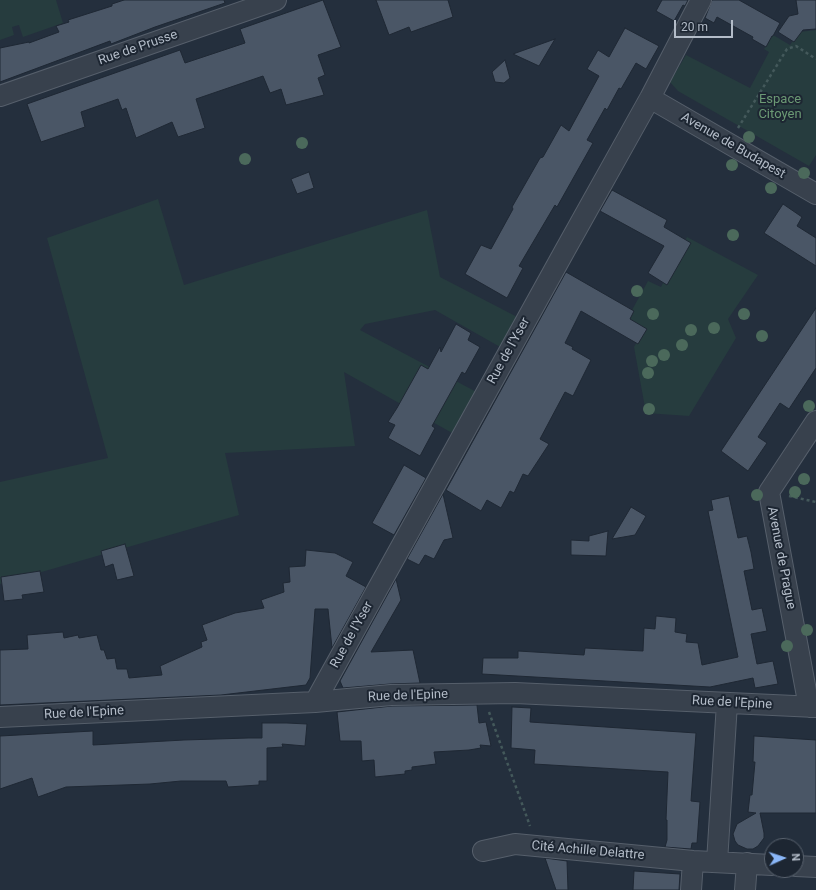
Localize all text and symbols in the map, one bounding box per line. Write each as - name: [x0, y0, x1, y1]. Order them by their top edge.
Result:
- scale bar: [676, 12, 735, 38]
- text: 20 m: [681, 20, 708, 34]
- street label: Rue de Prusse: [96, 27, 180, 69]
- park label: Espace Citoyen: [758, 92, 802, 123]
- street label: Avenue de Budapest: [678, 110, 788, 182]
- street label: Rue de l'Yser: [484, 315, 534, 387]
- street label: Avenue de Prague: [763, 505, 799, 611]
- street label: Rue de l'Yser: [327, 599, 377, 671]
- street label: Rue de l'Epine: [368, 687, 448, 705]
- street label: Rue de l'Epine: [692, 693, 772, 713]
- street label: Rue de l'Epine: [44, 703, 124, 723]
- street label: Cité Achille Delattre: [531, 838, 645, 864]
- north arrow: [764, 838, 804, 878]
- text: N: [789, 853, 802, 862]

